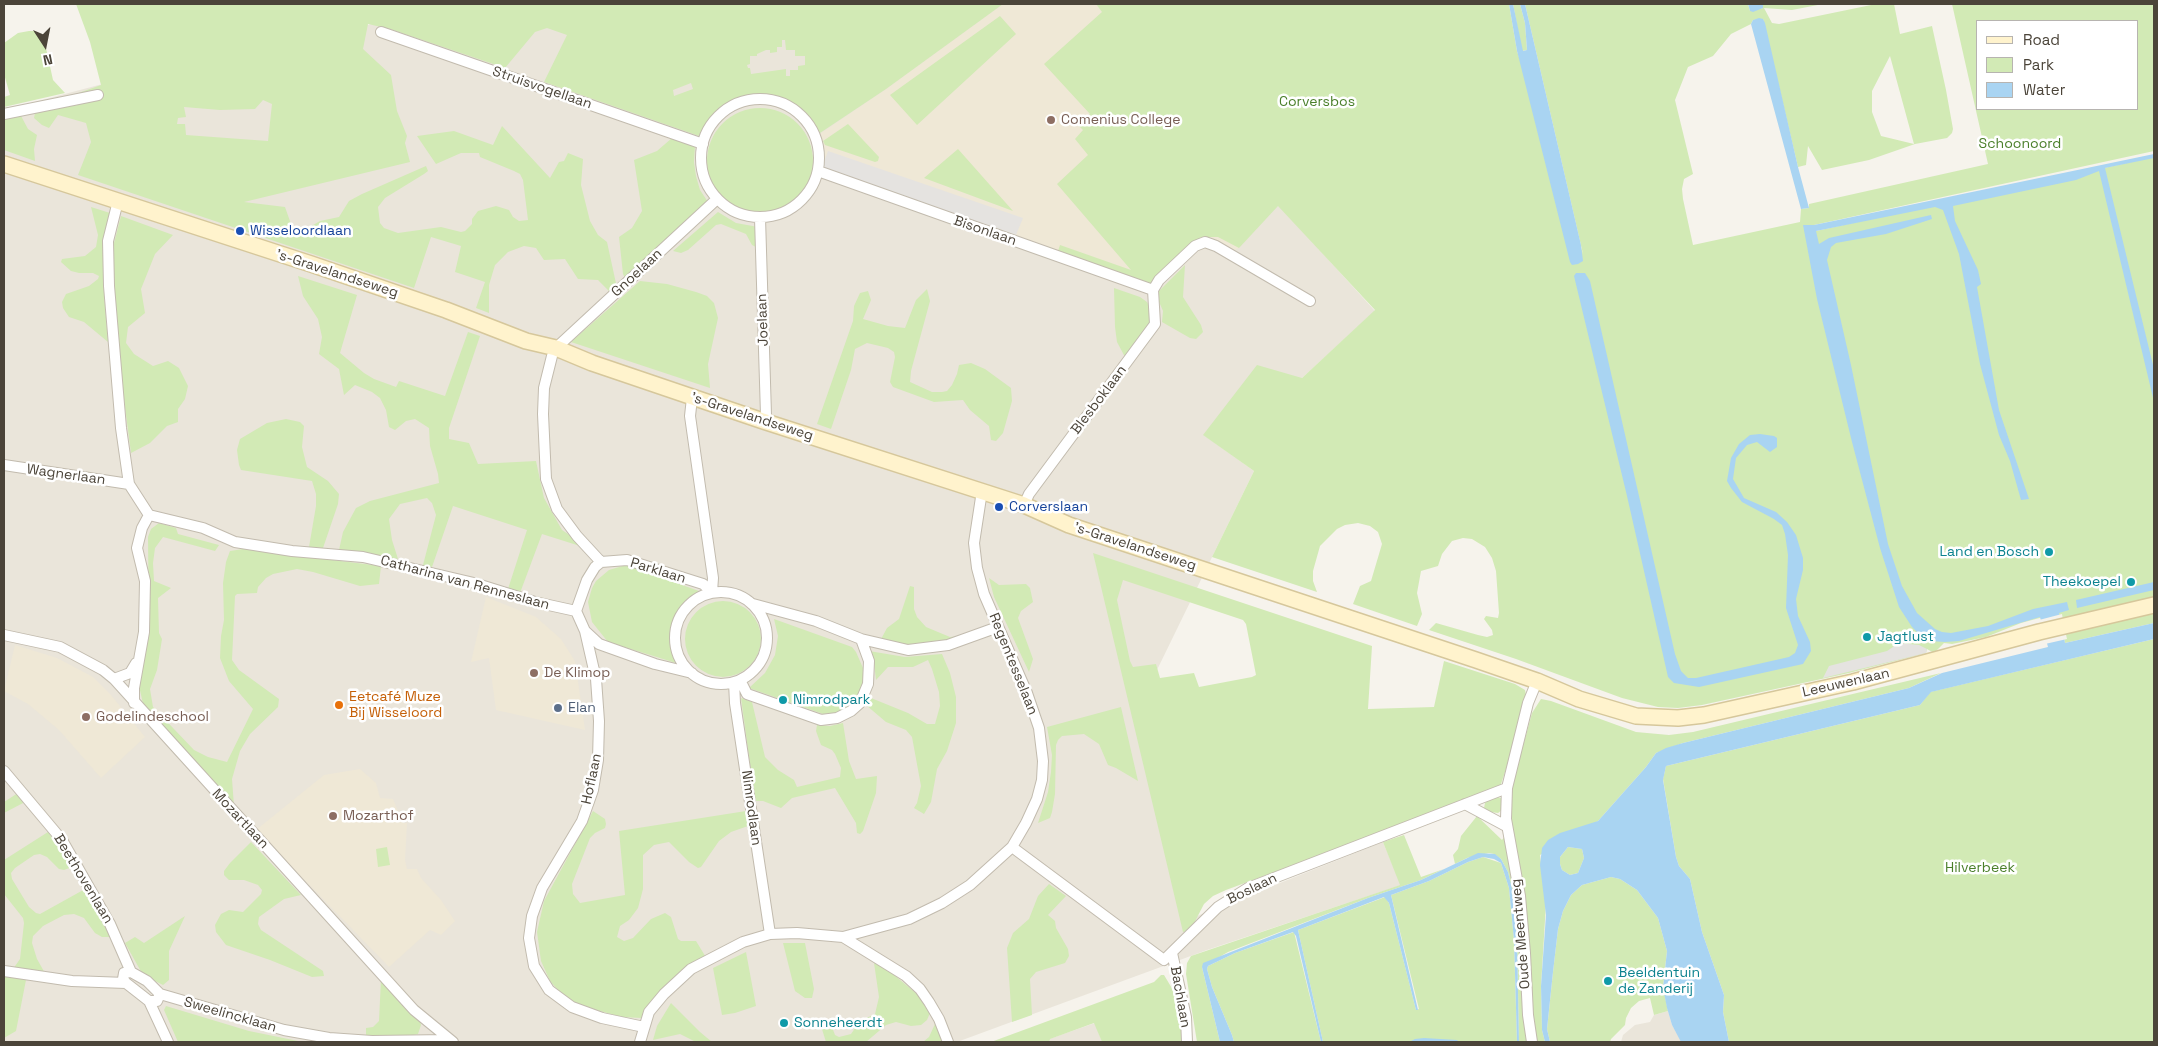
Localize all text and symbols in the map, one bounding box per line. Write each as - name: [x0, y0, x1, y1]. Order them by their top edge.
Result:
- north arrow: [20, 20, 70, 70]
- legend: [1976, 20, 2138, 110]
- text: Road: [2023, 30, 2060, 49]
- text: N: [42, 50, 54, 69]
- text: Park: [2023, 55, 2054, 74]
- street label: Struisvogellaan: [490, 63, 594, 113]
- text: Water: [2023, 80, 2065, 99]
- park label: Corversbos: [1279, 94, 1355, 110]
- place label: Comenius College: [1061, 112, 1181, 128]
- marker: Comenius College: [1045, 114, 1057, 126]
- park label: Schoonoord: [1979, 136, 2061, 152]
- street label: Bisonlaan: [951, 212, 1019, 250]
- place label: Wisseloordlaan: [250, 223, 352, 239]
- marker: Wisseloordlaan: [234, 225, 246, 237]
- street label: Gnoelaan: [608, 245, 666, 301]
- street label: 's-Gravelandseweg: [274, 246, 400, 302]
- street label: Joelaan: [754, 293, 772, 347]
- street label: Blesboklaan: [1068, 362, 1130, 438]
- street label: 's-Gravelandseweg: [689, 389, 815, 445]
- street label: Wagnerlaan: [26, 461, 106, 489]
- place label: Corverslaan: [1009, 499, 1088, 515]
- marker: Corverslaan: [993, 501, 1005, 513]
- street label: 's-Gravelandseweg: [1072, 519, 1198, 575]
- place label: Land en Bosch: [1939, 544, 2039, 560]
- marker: Land en Bosch: [2043, 546, 2055, 558]
- street label: Catharina van Renneslaan: [379, 552, 551, 614]
- street label: Parklaan: [628, 555, 688, 587]
- place label: Theekoepel: [2043, 574, 2121, 590]
- marker: Theekoepel: [2125, 576, 2137, 588]
- street label: Regentesselaan: [985, 611, 1041, 717]
- place label: Jagtlust: [1877, 629, 1934, 645]
- marker: Jagtlust: [1861, 631, 1873, 643]
- place label: De Klimop: [544, 665, 610, 681]
- street label: Leeuwenlaan: [1801, 665, 1891, 701]
- marker: De Klimop: [528, 667, 540, 679]
- place label: Eetcafé Muze Bij Wisseloord: [349, 689, 442, 722]
- place label: Nimrodpark: [793, 692, 870, 708]
- marker: Nimrodpark: [777, 694, 789, 706]
- marker: Eetcafé Muze Bij Wisseloord: [333, 699, 345, 711]
- place label: Elan: [568, 700, 596, 716]
- marker: Elan: [552, 702, 564, 714]
- place label: Godelindeschool: [96, 709, 209, 725]
- marker: Godelindeschool: [80, 711, 92, 723]
- street label: Hoflaan: [578, 752, 606, 806]
- street label: Nimrodlaan: [737, 769, 765, 847]
- street label: Mozartlaan: [208, 786, 272, 852]
- place label: Mozarthof: [343, 808, 414, 824]
- marker: Mozarthof: [327, 810, 339, 822]
- street label: Beethovenlaan: [50, 831, 116, 927]
- park label: Hilverbeek: [1945, 860, 2015, 876]
- street label: Boslaan: [1224, 870, 1280, 908]
- street label: Oude Meentweg: [1508, 878, 1534, 990]
- street label: Bachlaan: [1166, 965, 1194, 1029]
- place label: Beeldentuin de Zanderij: [1618, 965, 1700, 998]
- marker: Beeldentuin de Zanderij: [1602, 975, 1614, 987]
- street label: Sweelincklaan: [182, 994, 278, 1036]
- place label: Sonneheerdt: [794, 1015, 882, 1031]
- marker: Sonneheerdt: [778, 1017, 790, 1029]

